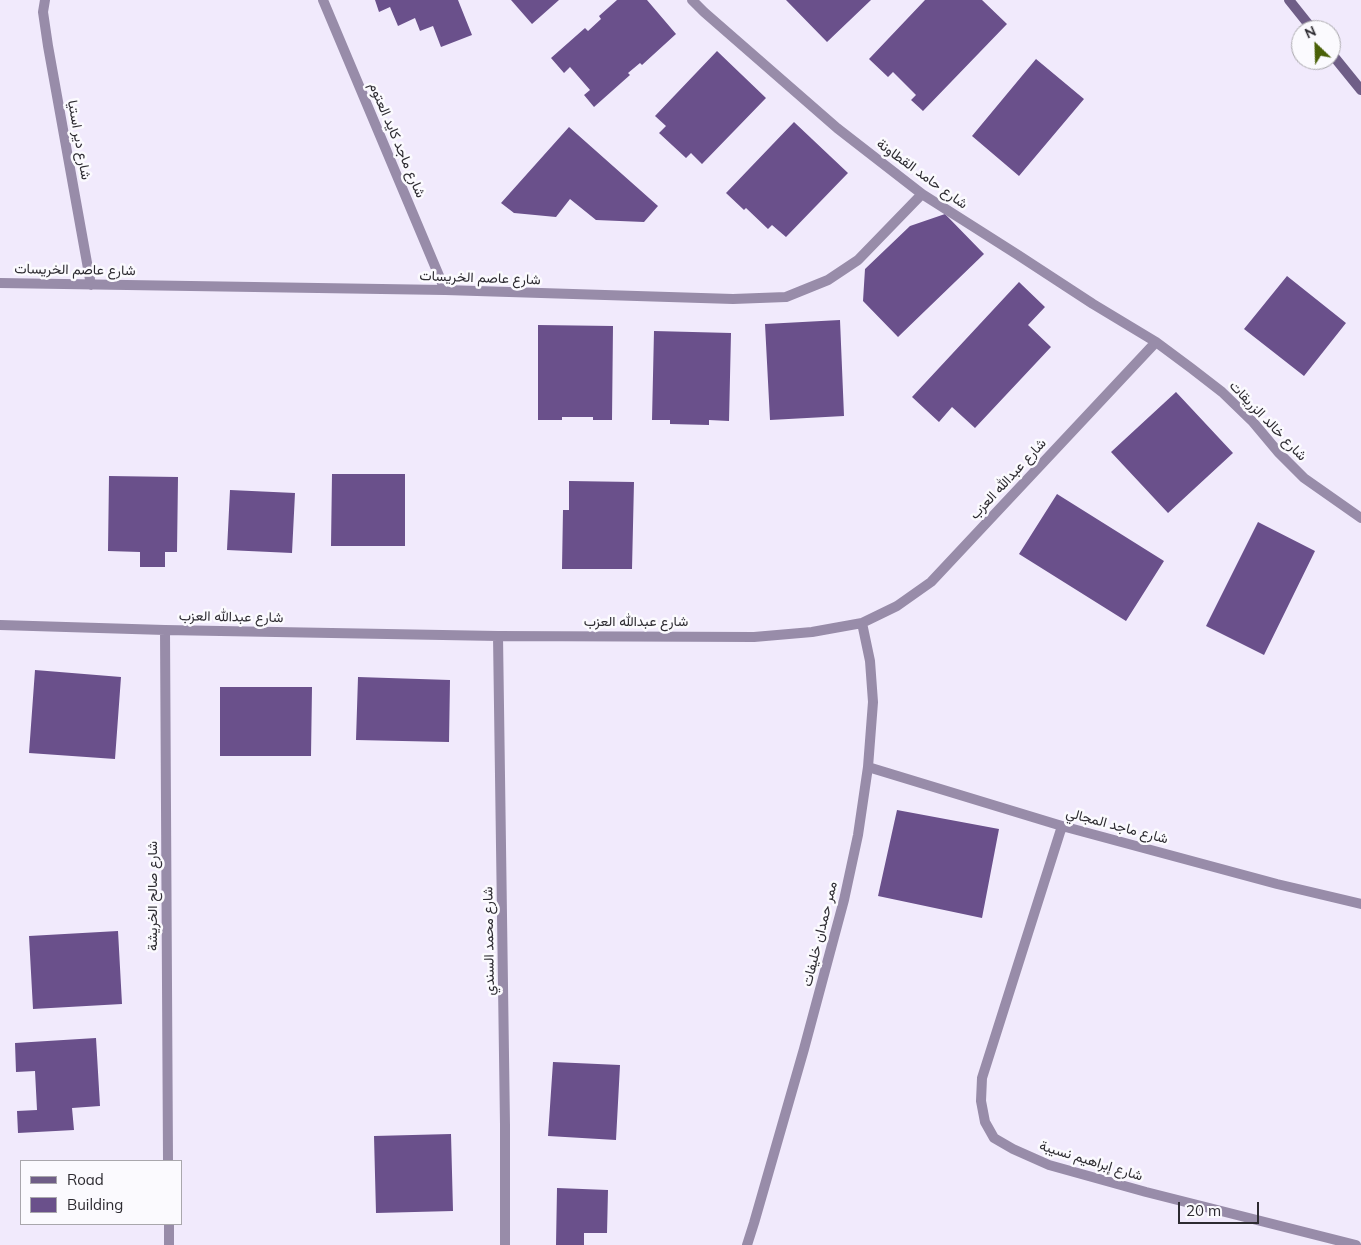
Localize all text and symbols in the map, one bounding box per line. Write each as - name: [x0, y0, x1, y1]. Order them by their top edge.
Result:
- north arrow: [1291, 20, 1341, 70]
- text: N: [1302, 22, 1319, 43]
- street label: شارع ماجد كايد العتوم: [365, 80, 429, 200]
- street label: شارع دير استيا: [64, 99, 94, 181]
- street label: شارع حامد القطاونة: [873, 135, 971, 213]
- street label: شارع عاصم الخريسات: [14, 261, 136, 279]
- street label: شارع عاصم الخريسات: [419, 267, 541, 289]
- street label: شارع خالد الزريقات: [1226, 378, 1310, 464]
- street label: شارع عبدالله العزب: [966, 435, 1050, 523]
- street label: شارع عبدالله العزب: [179, 608, 283, 626]
- street label: شارع عبدالله العزب: [584, 614, 688, 630]
- street label: شارع ماجد المجالي: [1064, 804, 1170, 848]
- street label: شارع صالح الخريشة: [145, 841, 161, 951]
- street label: ممر حمدان خليفات: [799, 880, 841, 988]
- street label: شارع محمد السندي: [480, 886, 498, 996]
- street label: شارع إبراهيم نسيبة: [1037, 1137, 1145, 1185]
- legend: [20, 1160, 182, 1225]
- text: Road: [67, 1170, 104, 1189]
- scale bar: [1181, 1192, 1262, 1224]
- text: Building: [67, 1195, 123, 1214]
- text: 20 m: [1186, 1201, 1221, 1220]

